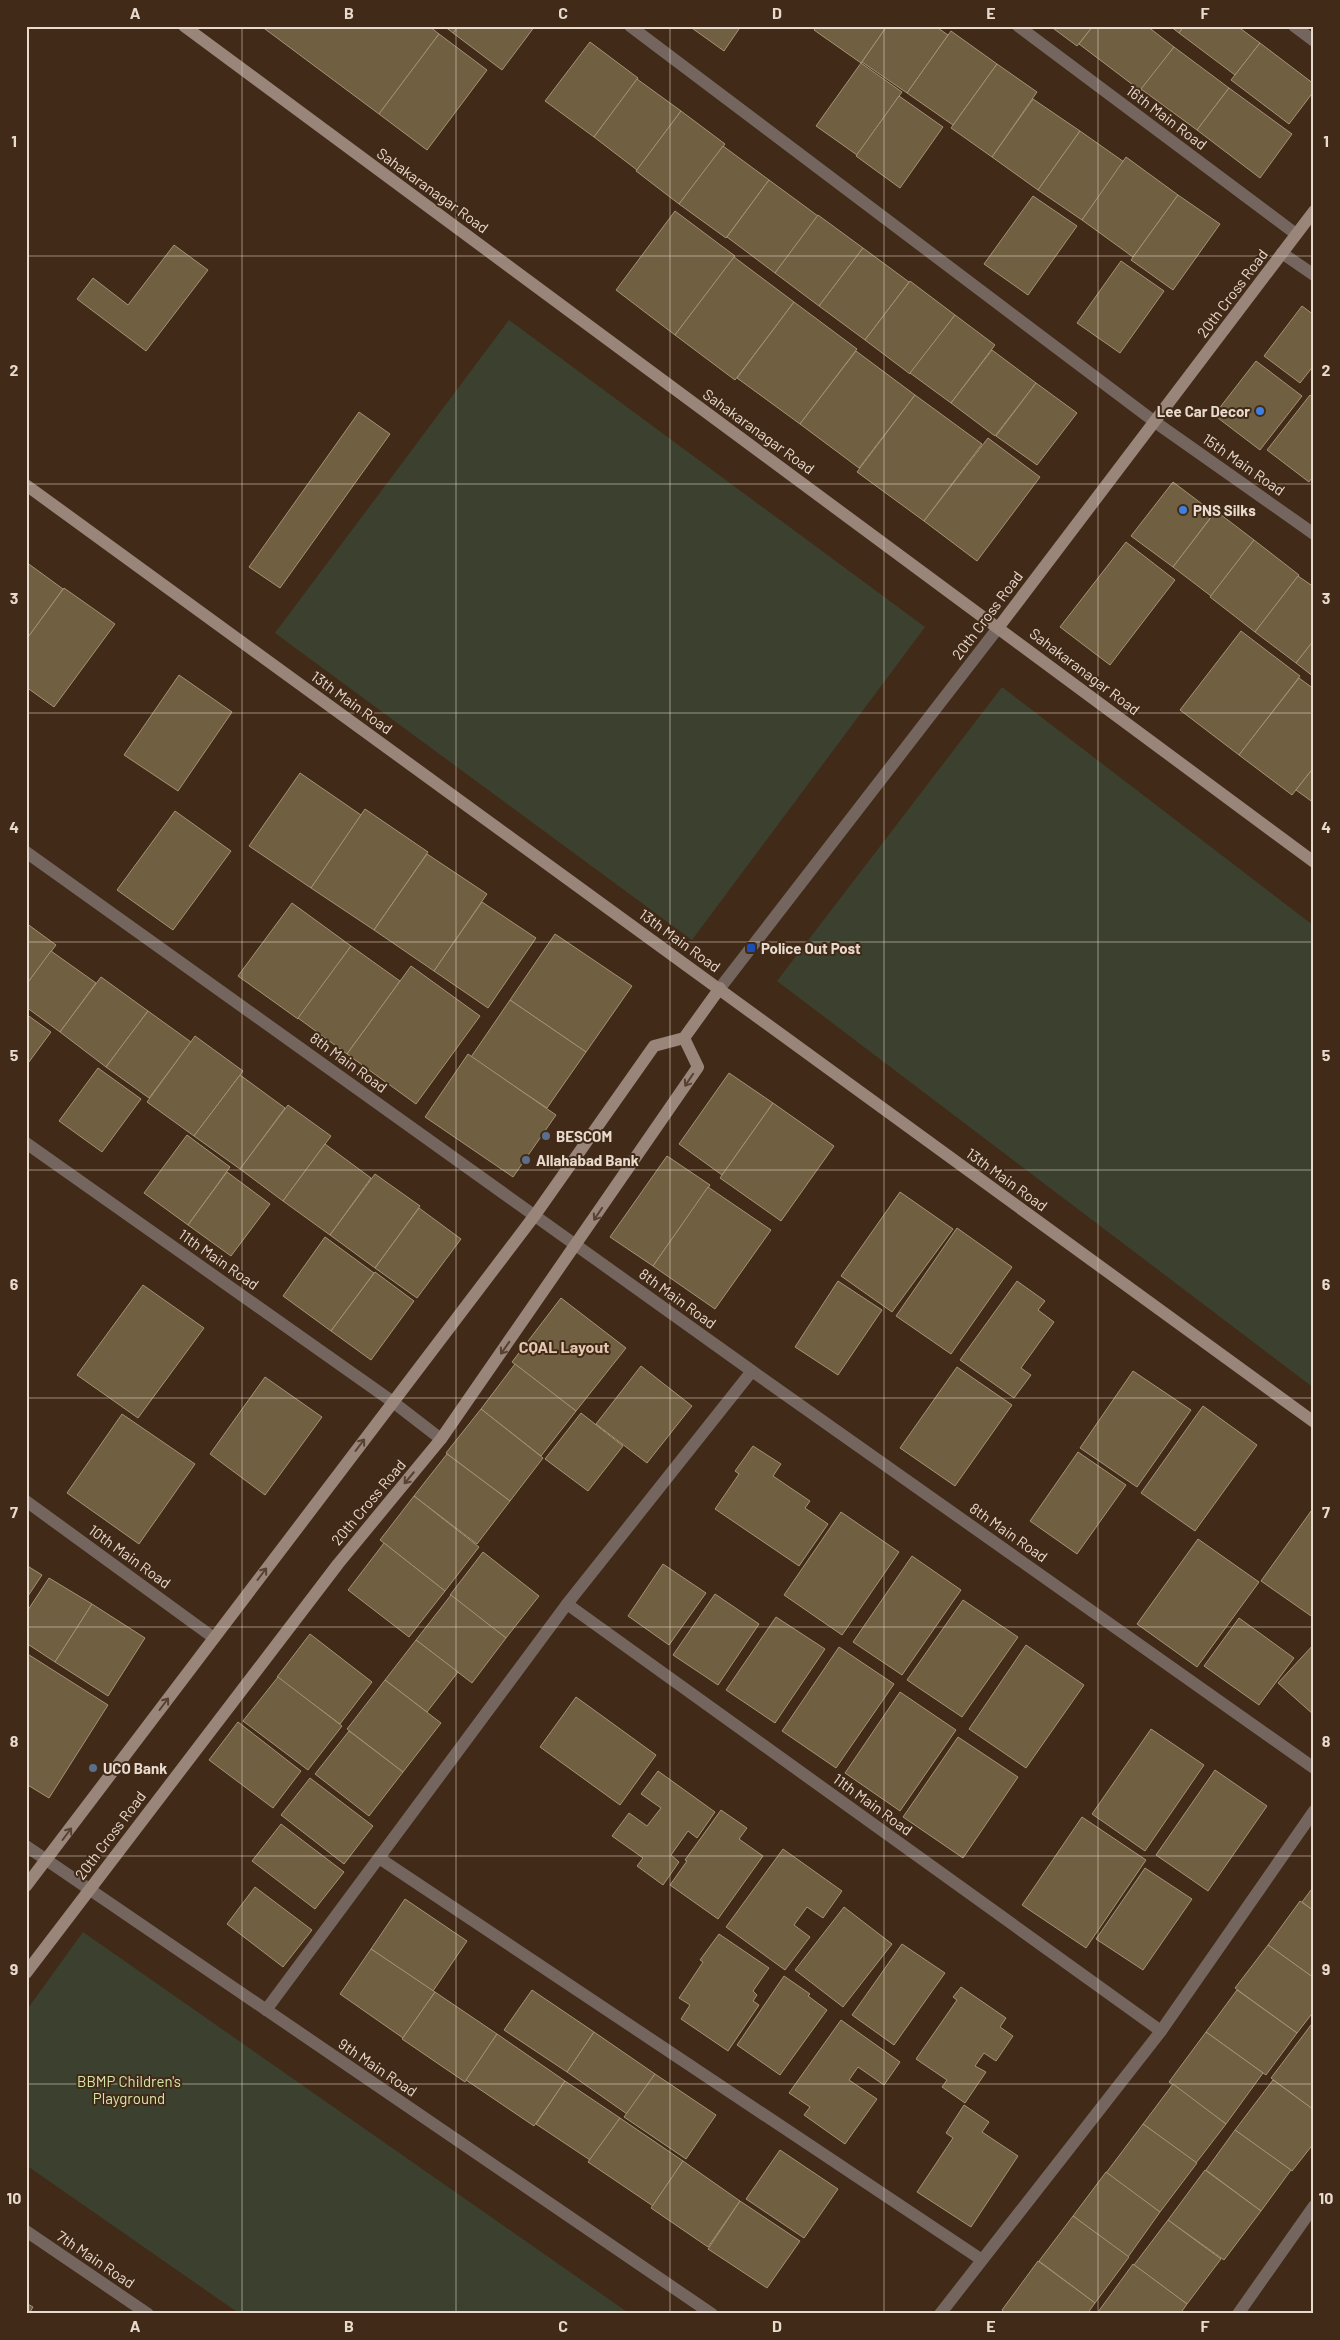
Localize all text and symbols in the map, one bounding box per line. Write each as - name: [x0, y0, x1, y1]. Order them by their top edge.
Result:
- text: A: [130, 3, 141, 22]
- text: B: [344, 3, 354, 22]
- text: C: [558, 3, 568, 22]
- text: D: [772, 3, 782, 22]
- text: E: [986, 3, 996, 22]
- text: F: [1201, 3, 1210, 22]
- street label: 16th Main Road: [1123, 81, 1211, 153]
- text: 1: [11, 131, 17, 150]
- text: 1: [1323, 131, 1329, 150]
- street label: Sahakaranagar Road: [374, 144, 492, 236]
- street label: 20th Cross Road: [1193, 245, 1271, 341]
- text: 2: [10, 360, 19, 379]
- text: 2: [1322, 360, 1331, 379]
- street label: Sahakaranagar Road: [700, 385, 818, 477]
- place label: Lee Car Decor: [1157, 402, 1250, 420]
- marker: Lee Car Decor: [1254, 405, 1266, 417]
- street label: 15th Main Road: [1200, 429, 1288, 499]
- place label: PNS Silks: [1193, 501, 1256, 519]
- marker: PNS Silks: [1177, 504, 1189, 516]
- street label: 20th Cross Road: [948, 567, 1026, 663]
- text: 3: [10, 588, 18, 607]
- text: 3: [1322, 588, 1330, 607]
- street label: Sahakaranagar Road: [1026, 624, 1144, 718]
- street label: 13th Main Road: [308, 667, 396, 737]
- text: 4: [9, 817, 19, 836]
- text: 4: [1321, 817, 1331, 836]
- street label: 13th Main Road: [636, 905, 724, 975]
- place label: Police Out Post: [761, 939, 861, 957]
- marker: Police Out Post: [745, 942, 757, 954]
- street label: 8th Main Road: [307, 1028, 391, 1096]
- text: 5: [10, 1045, 19, 1064]
- text: 5: [1322, 1045, 1331, 1064]
- one-way arrow: [684, 1073, 694, 1087]
- place label: BESCOM: [556, 1127, 612, 1145]
- marker: BESCOM: [540, 1130, 552, 1142]
- street label: 13th Main Road: [963, 1144, 1051, 1214]
- place label: Allahabad Bank: [536, 1151, 639, 1169]
- marker: Allahabad Bank: [520, 1154, 532, 1166]
- one-way arrow: [593, 1207, 603, 1221]
- street label: 11th Main Road: [176, 1225, 262, 1293]
- street label: 8th Main Road: [636, 1264, 720, 1332]
- text: 6: [10, 1274, 19, 1293]
- text: 6: [1322, 1274, 1331, 1293]
- district label: CQAL Layout: [519, 1337, 609, 1356]
- one-way arrow: [500, 1341, 510, 1355]
- one-way arrow: [355, 1439, 366, 1452]
- street label: 20th Cross Road: [327, 1456, 409, 1548]
- one-way arrow: [403, 1472, 414, 1485]
- street label: 8th Main Road: [967, 1499, 1051, 1565]
- text: 7: [10, 1502, 18, 1521]
- text: 7: [1322, 1502, 1330, 1521]
- street label: 10th Main Road: [86, 1520, 174, 1592]
- one-way arrow: [257, 1567, 267, 1581]
- one-way arrow: [159, 1697, 169, 1711]
- text: 8: [10, 1731, 19, 1750]
- text: 8: [1322, 1731, 1331, 1750]
- place label: UCO Bank: [103, 1759, 167, 1777]
- marker: UCO Bank: [87, 1762, 99, 1774]
- street label: 11th Main Road: [830, 1769, 916, 1839]
- street label: 20th Cross Road: [71, 1787, 149, 1883]
- one-way arrow: [61, 1828, 72, 1841]
- text: 9: [10, 1959, 18, 1978]
- text: 9: [1322, 1959, 1330, 1978]
- street label: 9th Main Road: [335, 2034, 421, 2100]
- park label: BBMP Children's Playground: [77, 2072, 181, 2107]
- text: 10: [7, 2188, 21, 2207]
- text: 10: [1319, 2188, 1333, 2207]
- street label: 7th Main Road: [54, 2226, 138, 2292]
- text: A: [130, 2316, 141, 2335]
- text: B: [344, 2316, 354, 2335]
- text: C: [558, 2316, 568, 2335]
- text: D: [772, 2316, 782, 2335]
- text: E: [986, 2316, 996, 2335]
- text: F: [1201, 2316, 1210, 2335]

